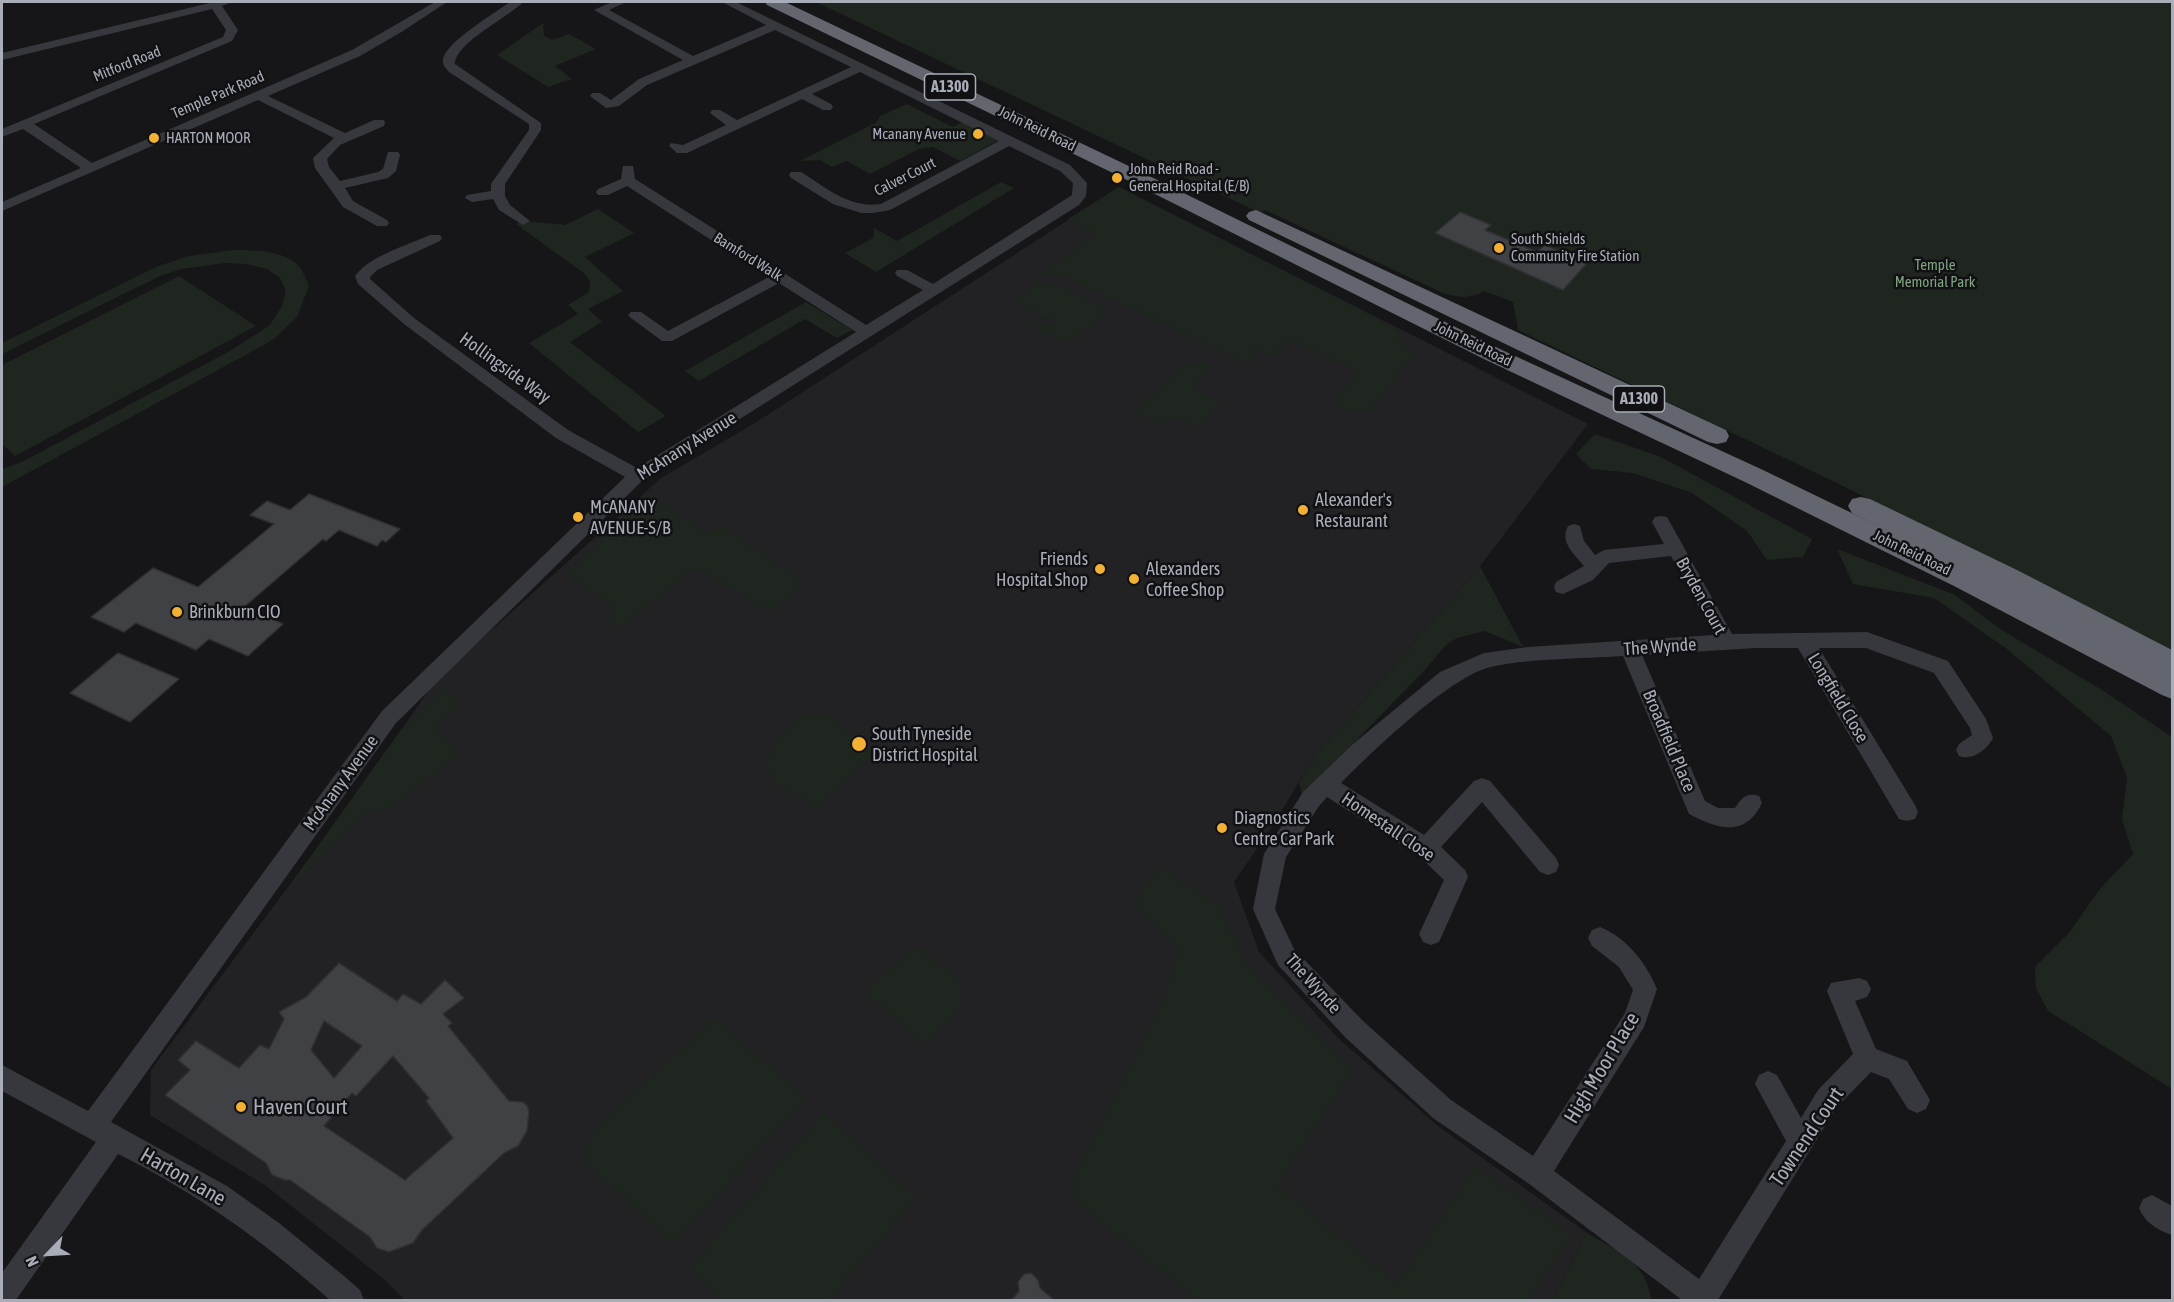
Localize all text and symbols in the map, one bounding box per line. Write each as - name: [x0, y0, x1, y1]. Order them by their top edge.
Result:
- street label: Mitford Road: [91, 42, 163, 86]
- street label: Temple Park Road: [169, 67, 267, 123]
- road number: A1300: [924, 74, 976, 100]
- street label: John Reid Road: [995, 102, 1079, 156]
- place label: Mcanany Avenue: [872, 125, 966, 143]
- marker: Mcanany Avenue: [971, 127, 985, 141]
- place label: HARTON MOOR: [166, 129, 251, 147]
- marker: HARTON MOOR: [147, 131, 161, 145]
- street label: Calver Court: [871, 154, 939, 200]
- place label: John Reid Road - General Hospital (E/B): [1129, 160, 1250, 195]
- marker: John Reid Road - General Hospital (E/B): [1110, 171, 1124, 185]
- street label: Bamford Walk: [710, 229, 786, 285]
- place label: South Shields Community Fire Station: [1511, 230, 1639, 265]
- marker: South Shields Community Fire Station: [1492, 241, 1506, 255]
- park label: Temple Memorial Park: [1895, 256, 1975, 291]
- street label: John Reid Road: [1431, 317, 1515, 371]
- street label: Hollingside Way: [455, 328, 555, 408]
- road number: A1300: [1614, 386, 1664, 412]
- street label: McAnany Avenue: [633, 407, 741, 485]
- place label: Alexander's Restaurant: [1315, 489, 1392, 532]
- place label: McANANY AVENUE-S/B: [590, 496, 671, 538]
- marker: Alexander's Restaurant: [1296, 503, 1310, 517]
- marker: McANANY AVENUE-S/B: [571, 510, 585, 524]
- street label: John Reid Road: [1870, 526, 1954, 580]
- place label: Friends Hospital Shop: [996, 548, 1088, 590]
- street label: Bryden Court: [1671, 554, 1731, 638]
- place label: Alexanders Coffee Shop: [1146, 558, 1224, 600]
- marker: Friends Hospital Shop: [1093, 562, 1107, 576]
- marker: Alexanders Coffee Shop: [1127, 572, 1141, 586]
- place label: Brinkburn CIO: [189, 601, 281, 623]
- marker: Brinkburn CIO: [170, 605, 184, 619]
- street label: The Wynde: [1623, 634, 1697, 660]
- street label: Longfield Close: [1803, 649, 1873, 747]
- street label: Broadfield Place: [1638, 687, 1700, 795]
- place label: South Tyneside District Hospital: [872, 723, 978, 766]
- street label: McAnany Avenue: [299, 731, 383, 835]
- marker: South Tyneside District Hospital: [850, 735, 868, 753]
- street label: Homestall Close: [1337, 788, 1439, 866]
- place label: Diagnostics Centre Car Park: [1234, 807, 1334, 850]
- marker: Diagnostics Centre Car Park: [1215, 821, 1229, 835]
- street label: The Wynde: [1281, 950, 1345, 1018]
- street label: High Moor Place: [1559, 1008, 1645, 1128]
- street label: Townend Court: [1765, 1083, 1849, 1191]
- place label: Haven Court: [253, 1094, 347, 1120]
- marker: Haven Court: [234, 1100, 248, 1114]
- street label: Harton Lane: [136, 1143, 230, 1211]
- north arrow: [18, 1224, 78, 1284]
- text: N: [22, 1254, 42, 1270]

